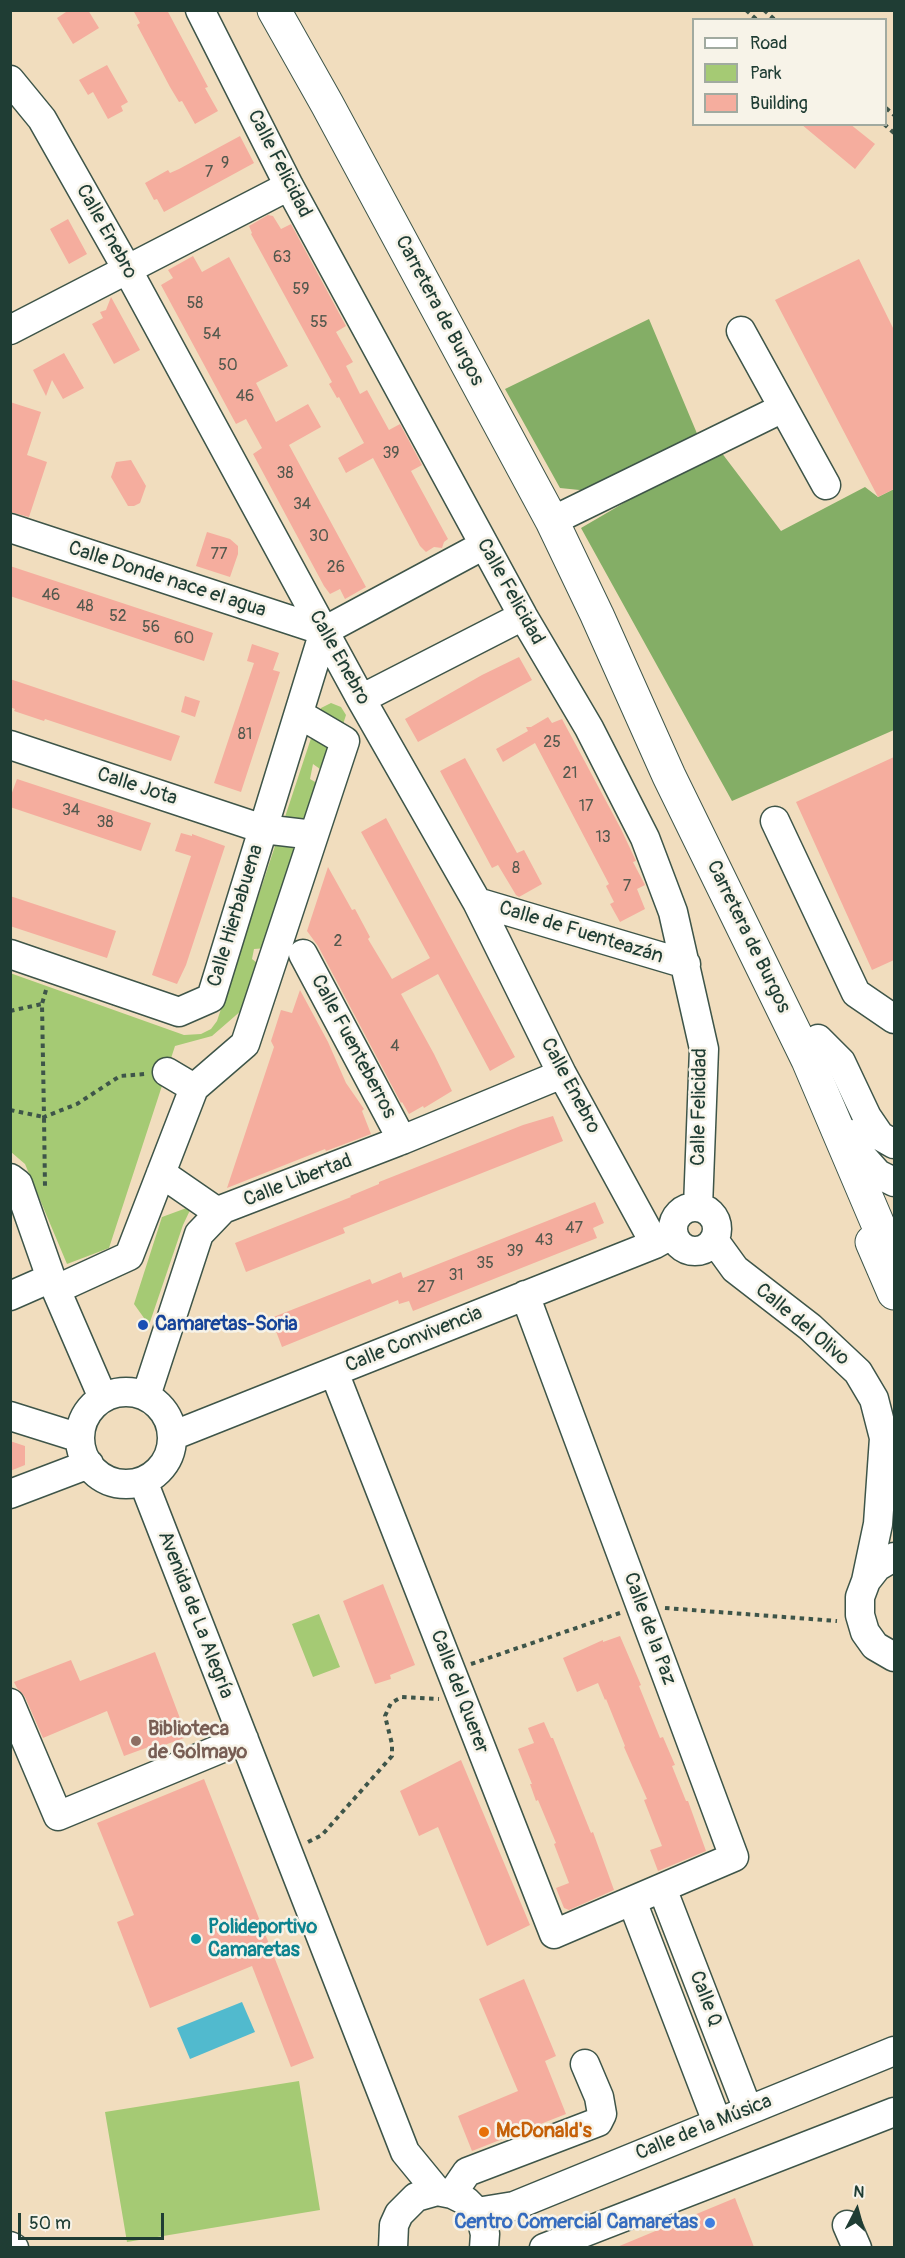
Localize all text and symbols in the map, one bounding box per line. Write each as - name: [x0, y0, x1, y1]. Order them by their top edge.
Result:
- legend: [692, 18, 887, 126]
- text: Road: [750, 32, 787, 55]
- text: Park: [750, 62, 782, 85]
- text: Building: [750, 92, 808, 115]
- street label: Calle Felicidad: [242, 106, 316, 222]
- house number: 9: [221, 154, 229, 174]
- house number: 7: [205, 163, 213, 183]
- street label: Calle Enebro: [70, 181, 142, 283]
- street label: Carretera de Burgos: [389, 232, 489, 390]
- house number: 63: [273, 248, 291, 268]
- house number: 59: [293, 280, 309, 300]
- house number: 58: [187, 294, 203, 314]
- house number: 55: [310, 313, 328, 333]
- house number: 54: [203, 325, 221, 345]
- house number: 50: [218, 356, 238, 376]
- house number: 46: [236, 387, 254, 407]
- house number: 39: [382, 444, 400, 464]
- house number: 38: [277, 464, 293, 484]
- house number: 34: [293, 495, 311, 515]
- house number: 30: [309, 527, 329, 547]
- street label: Calle Felicidad: [471, 535, 549, 649]
- street label: Calle Donde nace el agua: [65, 537, 269, 623]
- house number: 77: [211, 545, 227, 565]
- house number: 26: [327, 558, 345, 578]
- house number: 46: [42, 586, 60, 606]
- house number: 48: [76, 597, 94, 617]
- house number: 52: [109, 607, 127, 627]
- street label: Calle Enebro: [303, 607, 375, 709]
- house number: 56: [142, 618, 160, 638]
- house number: 60: [174, 629, 194, 649]
- house number: 81: [238, 725, 252, 745]
- house number: 25: [543, 733, 561, 753]
- street label: Calle Jota: [94, 763, 180, 811]
- house number: 21: [562, 764, 578, 784]
- house number: 17: [579, 797, 593, 817]
- house number: 34: [62, 801, 80, 821]
- house number: 38: [97, 813, 113, 833]
- house number: 13: [595, 828, 611, 848]
- street label: Calle Hierbabuena: [203, 842, 269, 990]
- street label: Carretera de Burgos: [701, 857, 795, 1017]
- house number: 8: [512, 859, 520, 879]
- house number: 7: [623, 877, 631, 897]
- street label: Calle de Fuenteazán: [496, 897, 666, 969]
- house number: 2: [334, 932, 342, 952]
- street label: Calle Fuenteberros: [305, 971, 401, 1123]
- street label: Calle Enebro: [535, 1034, 605, 1138]
- house number: 4: [390, 1037, 400, 1057]
- street label: Calle Felicidad: [687, 1048, 713, 1166]
- street label: Calle Libertad: [240, 1149, 356, 1213]
- house number: 47: [565, 1219, 583, 1239]
- house number: 43: [535, 1231, 553, 1251]
- house number: 39: [506, 1242, 524, 1262]
- house number: 35: [476, 1254, 494, 1274]
- house number: 31: [448, 1266, 464, 1286]
- house number: 27: [417, 1278, 435, 1298]
- street label: Calle del Olivo: [750, 1279, 854, 1371]
- street label: Calle Convivencia: [342, 1302, 486, 1378]
- place label: Camaretas-Soria: [155, 1313, 298, 1337]
- marker: Camaretas-Soria: [136, 1318, 150, 1332]
- street label: Avenida de La Alegría: [152, 1528, 238, 1702]
- street label: Calle de la Paz: [618, 1569, 680, 1689]
- street label: Calle del Querer: [424, 1627, 494, 1757]
- place label: Biblioteca de Golmayo: [148, 1718, 247, 1765]
- marker: Biblioteca de Golmayo: [129, 1734, 143, 1748]
- place label: Polideportivo Camaretas: [208, 1916, 317, 1963]
- marker: Polideportivo Camaretas: [189, 1932, 203, 1946]
- street label: Calle Q: [683, 1968, 727, 2030]
- street label: Calle de la Música: [632, 2090, 776, 2166]
- place label: McDonald's: [496, 2120, 592, 2144]
- marker: McDonald's: [477, 2125, 491, 2139]
- north arrow: [827, 2180, 887, 2240]
- text: N: [852, 2182, 865, 2203]
- scale bar: [21, 2201, 166, 2239]
- place label: Centro Comercial Camaretas: [454, 2211, 698, 2235]
- text: 50 m: [29, 2212, 71, 2235]
- marker: Centro Comercial Camaretas: [703, 2216, 717, 2230]

